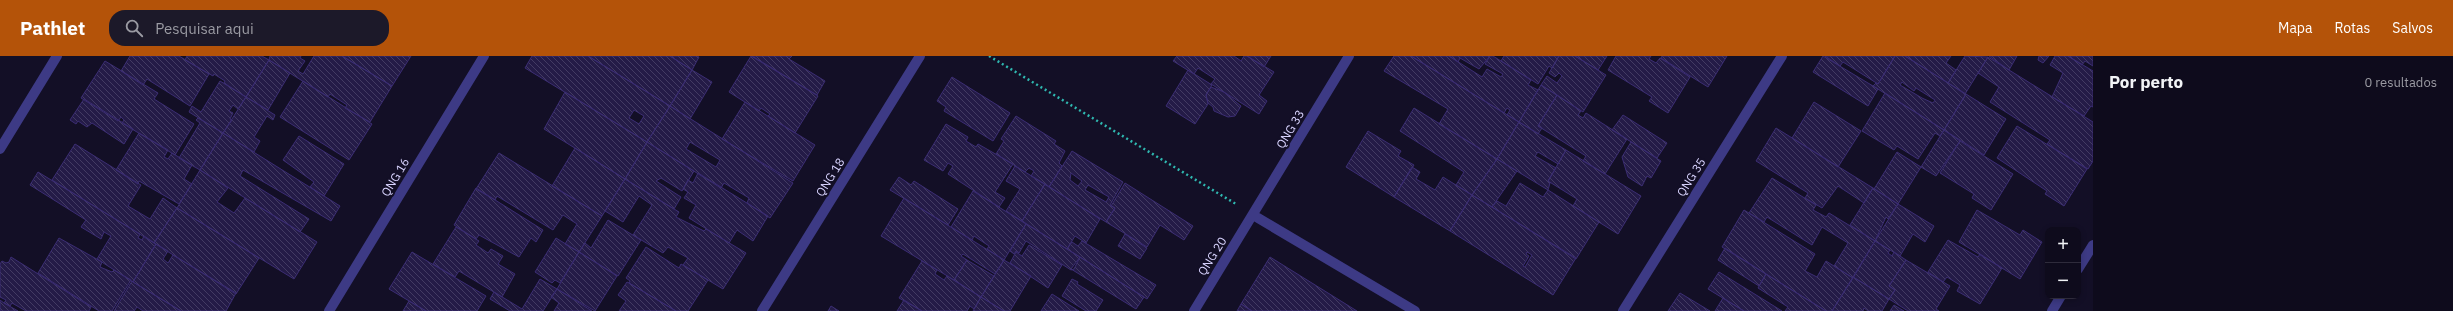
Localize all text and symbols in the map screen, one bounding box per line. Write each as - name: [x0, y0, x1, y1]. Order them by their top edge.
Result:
- search box: [109, 10, 389, 46]
- text: Pathlet: [20, 16, 85, 40]
- icon: search: [123, 17, 145, 39]
- text: Pesquisar aqui: [155, 19, 254, 38]
- text: Mapa: [2278, 19, 2312, 37]
- text: Rotas: [2334, 19, 2370, 37]
- text: Salvos: [2392, 19, 2433, 37]
- text: Por perto: [2109, 71, 2183, 93]
- text: 0 resultados: [2364, 74, 2437, 91]
- street label: QNG 33: [1273, 107, 1307, 151]
- street label: QNG 16: [378, 155, 412, 199]
- street label: QNG 18: [812, 155, 848, 199]
- street label: QNG 35: [1673, 155, 1709, 199]
- map controls: [2045, 227, 2081, 299]
- button: +: [2045, 227, 2081, 263]
- street label: QNG 20: [1194, 234, 1230, 278]
- button: −: [2045, 263, 2081, 299]

